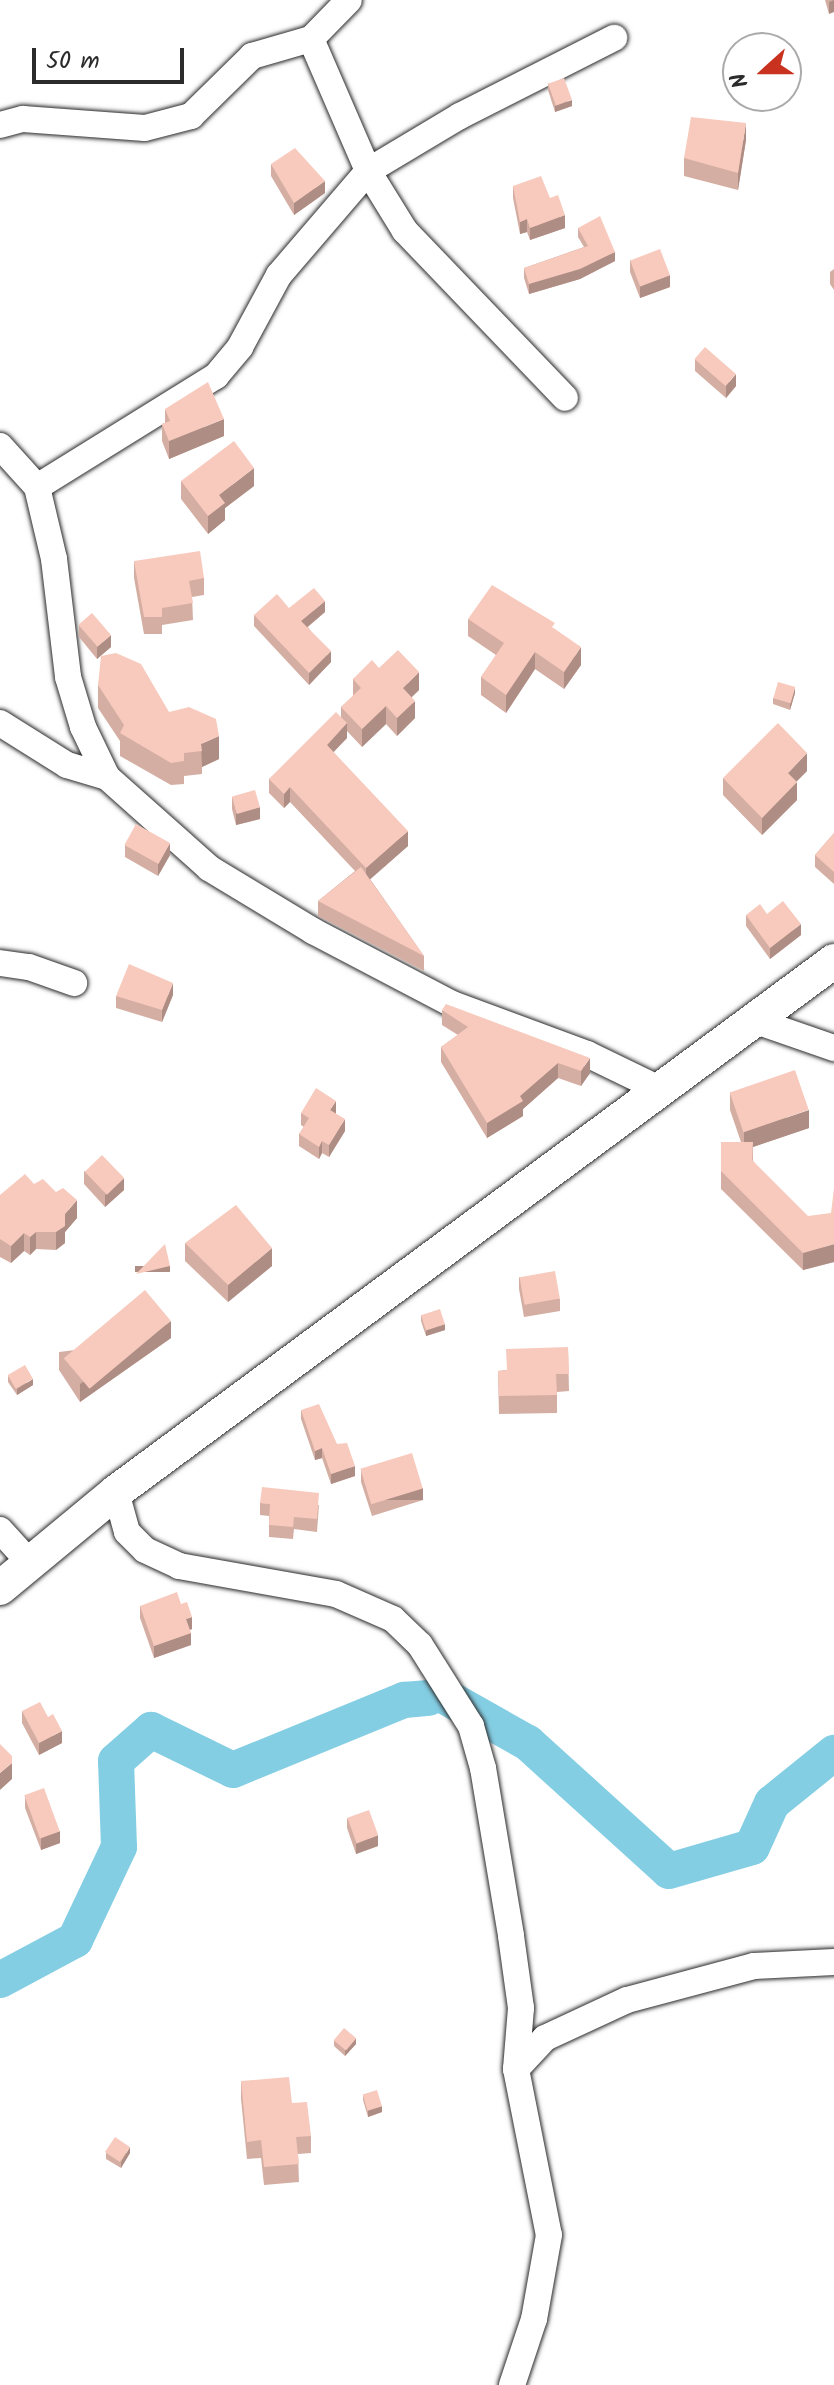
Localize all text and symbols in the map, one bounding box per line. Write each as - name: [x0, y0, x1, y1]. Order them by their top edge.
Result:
- scale bar: [36, 32, 188, 82]
- north arrow: [722, 32, 802, 112]
- text: 50 m: [46, 42, 100, 81]
- text: N: [722, 67, 760, 93]

